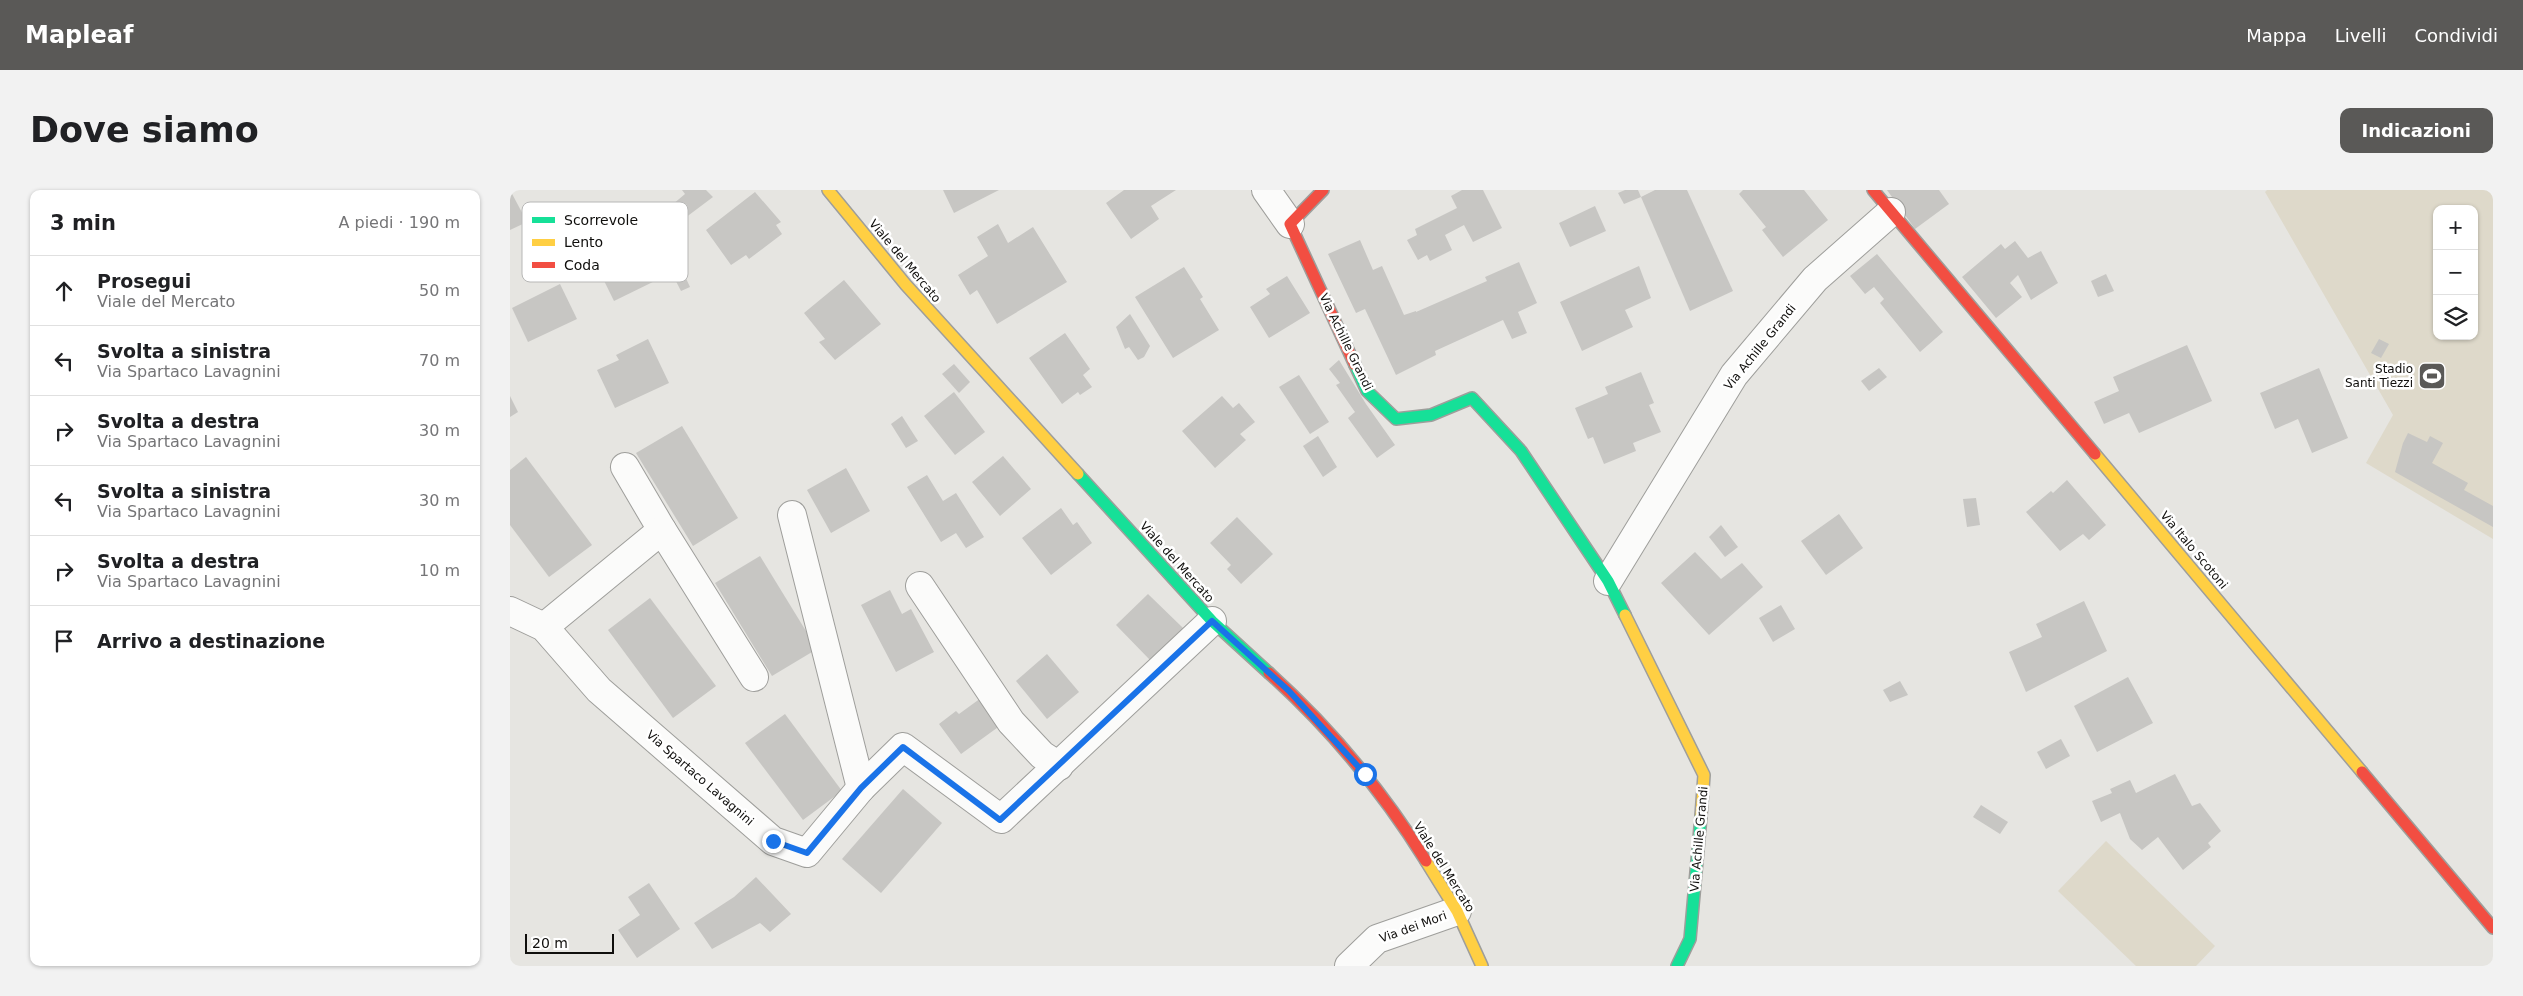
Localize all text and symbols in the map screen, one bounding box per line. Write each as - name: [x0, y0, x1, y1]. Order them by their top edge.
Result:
- text: Mapleaf: [25, 21, 133, 49]
- text: Mappa: [2246, 25, 2307, 46]
- text: Livelli: [2335, 25, 2387, 46]
- text: Condividi: [2415, 25, 2498, 46]
- button: Indicazioni: [2340, 108, 2493, 153]
- text: Dove siamo: [30, 110, 259, 150]
- legend: [522, 202, 688, 282]
- map controls: [2433, 205, 2478, 340]
- button: +: [2433, 205, 2478, 250]
- text: 3 min: [50, 211, 116, 235]
- text: Scorrevole: [564, 212, 638, 228]
- text: A piedi · 190 m: [338, 213, 460, 232]
- street label: Viale del Mercato: [866, 217, 944, 305]
- text: Lento: [564, 234, 603, 250]
- button: −: [2433, 250, 2478, 295]
- text: Coda: [564, 257, 600, 273]
- text: Prosegui: [97, 270, 191, 292]
- icon: ahead: [50, 277, 78, 305]
- text: 50 m: [419, 281, 460, 300]
- street label: Via Achille Grandi: [1316, 291, 1376, 393]
- text: Viale del Mercato: [97, 292, 235, 311]
- button: layers: [2433, 295, 2478, 340]
- street label: Via Achille Grandi: [1721, 301, 1799, 393]
- text: Svolta a sinistra: [97, 340, 271, 362]
- icon: left: [50, 347, 78, 375]
- text: 70 m: [419, 351, 460, 370]
- sports icon: Stadio Santi Tiezzi: [2417, 361, 2447, 391]
- text: Via Spartaco Lavagnini: [97, 362, 281, 381]
- place label: Stadio Santi Tiezzi: [2345, 362, 2413, 390]
- text: Svolta a destra: [97, 410, 260, 432]
- icon: right: [50, 417, 78, 445]
- text: 30 m: [419, 421, 460, 440]
- text: Via Spartaco Lavagnini: [97, 432, 281, 451]
- text: Svolta a sinistra: [97, 480, 271, 502]
- icon: left: [50, 487, 78, 515]
- text: 30 m: [419, 491, 460, 510]
- text: Via Spartaco Lavagnini: [97, 502, 281, 521]
- street label: Via Italo Scotoni: [2157, 508, 2231, 592]
- street label: Viale del Mercato: [1137, 519, 1217, 605]
- text: Svolta a destra: [97, 550, 260, 572]
- icon: right: [50, 557, 78, 585]
- text: 10 m: [419, 561, 460, 580]
- text: Via Spartaco Lavagnini: [97, 572, 281, 591]
- icon: arrive: [50, 627, 78, 655]
- text: Arrivo a destinazione: [97, 630, 325, 652]
- street label: Via Spartaco Lavagnini: [643, 728, 757, 828]
- route start: [1354, 763, 1377, 786]
- street label: Via Achille Grandi: [1687, 786, 1711, 892]
- street label: Viale del Mercato: [1411, 819, 1477, 915]
- route end: [762, 830, 785, 853]
- street label: Via dei Mori: [1377, 908, 1449, 946]
- scale bar: [525, 931, 614, 954]
- text: 20 m: [532, 935, 568, 951]

